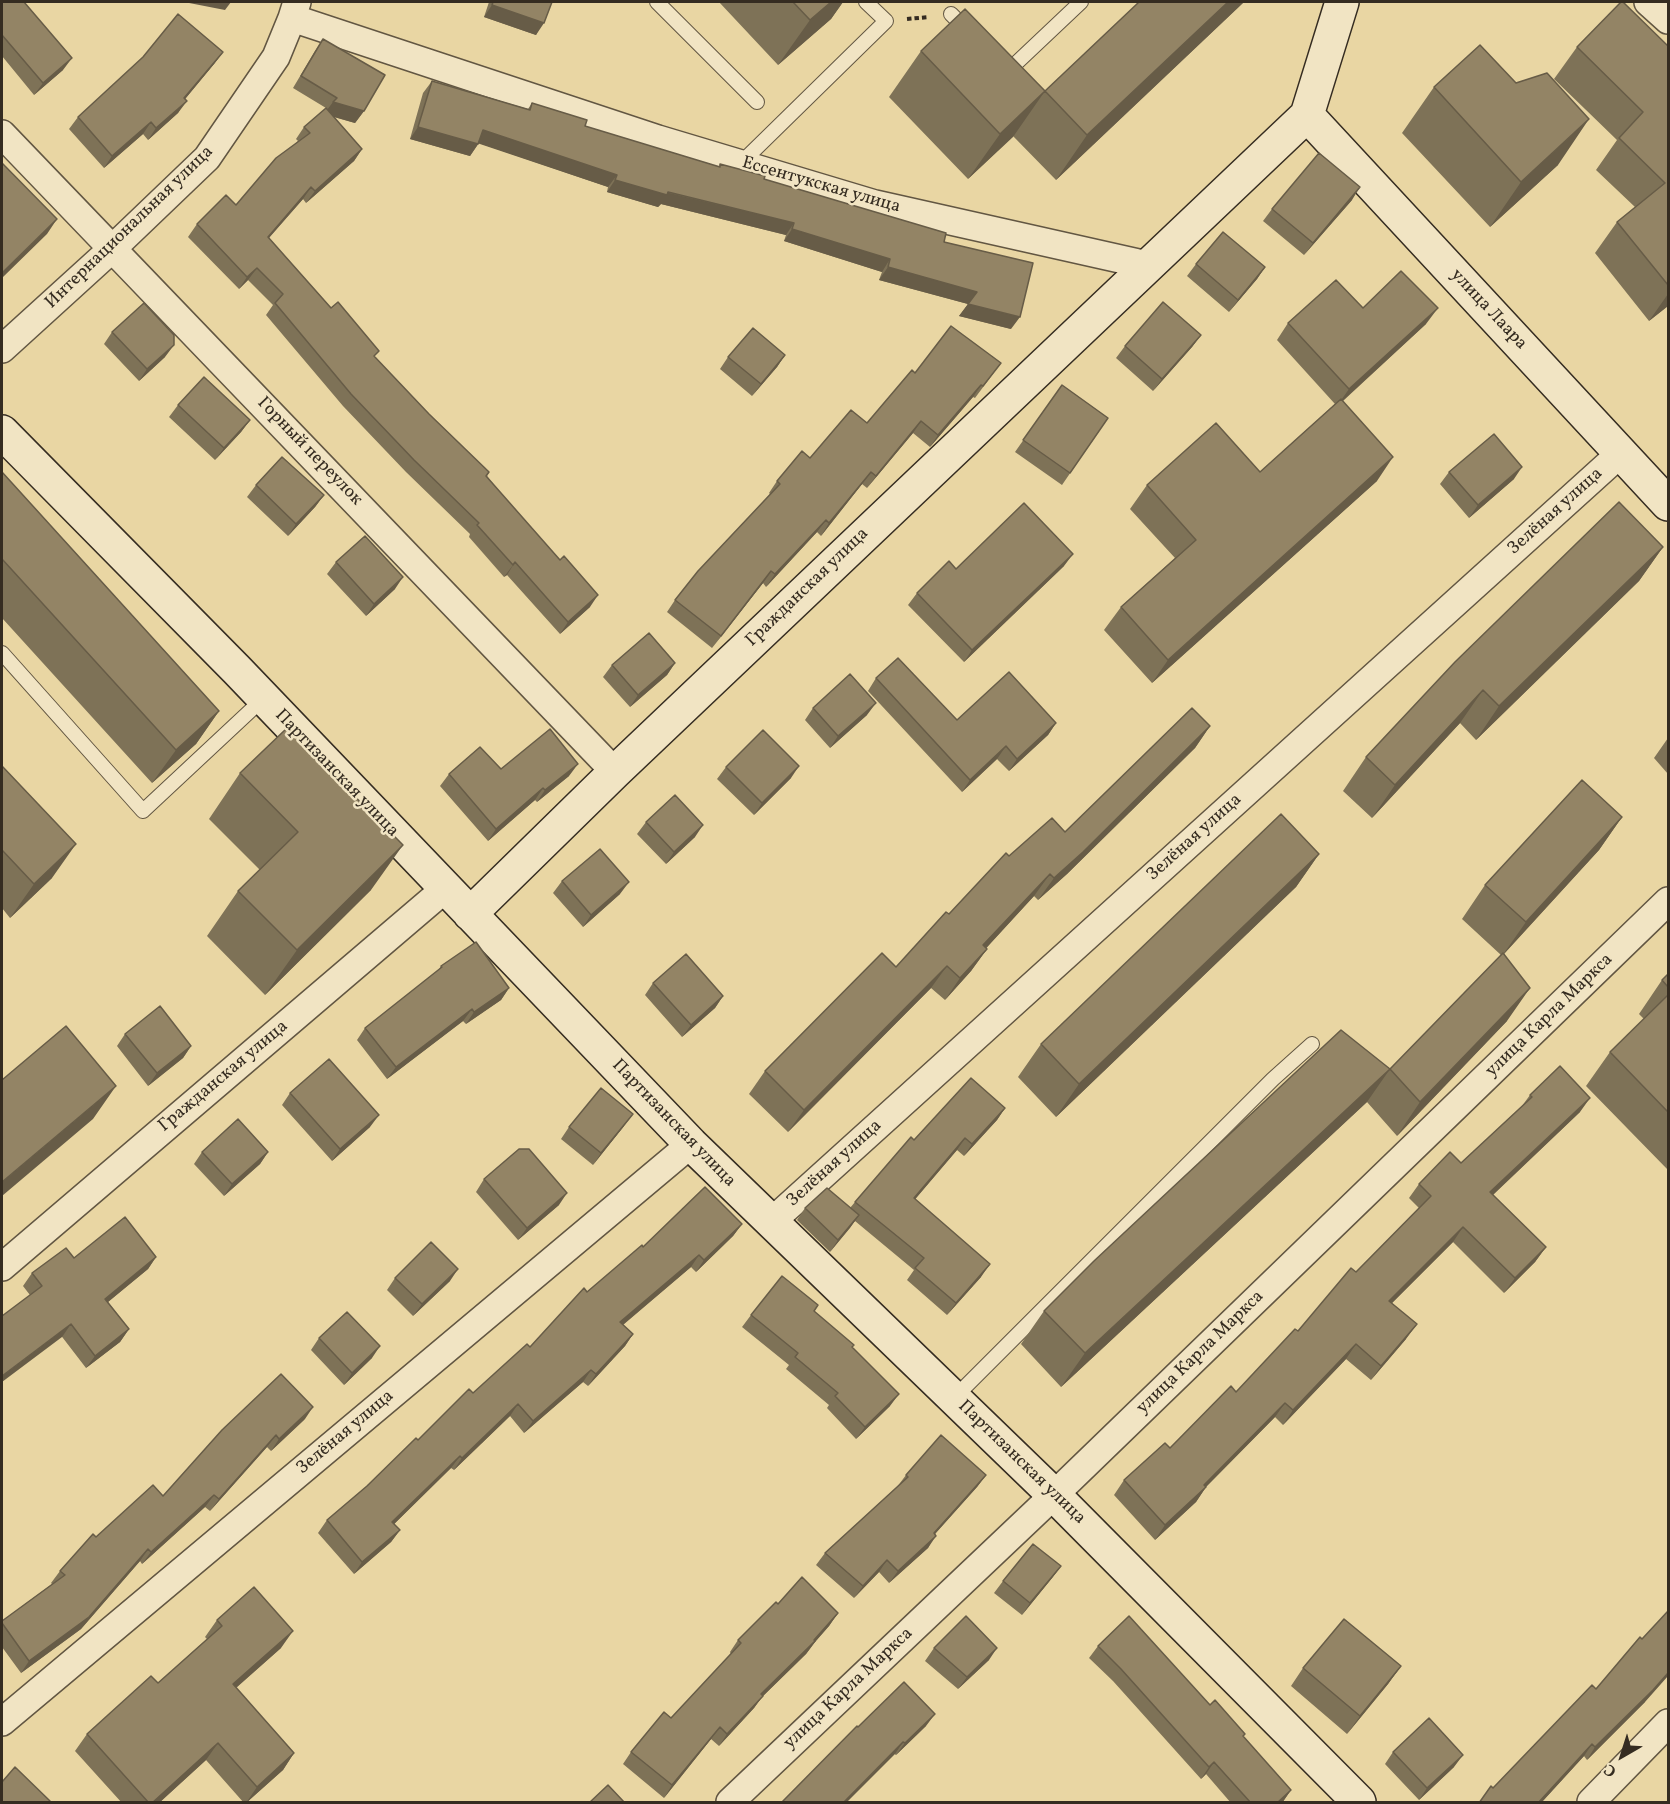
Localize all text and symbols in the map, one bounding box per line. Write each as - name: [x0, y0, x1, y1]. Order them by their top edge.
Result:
- street label: Интернациональная улица: [41, 142, 219, 314]
- street label: Ессентукская улица: [739, 153, 903, 219]
- street label: улица Лаара: [1445, 265, 1531, 355]
- street label: Горный переулок: [252, 393, 366, 511]
- street label: Зелёная улица: [1504, 464, 1608, 560]
- street label: Гражданская улица: [742, 524, 874, 652]
- street label: Партизанская улица: [269, 706, 403, 842]
- street label: Зелёная улица: [1143, 790, 1247, 886]
- street label: улица Карла Маркса: [1482, 950, 1618, 1082]
- street label: Гражданская улица: [155, 1016, 293, 1138]
- street label: Партизанская улица: [606, 1056, 740, 1192]
- street label: Зелёная улица: [783, 1116, 887, 1212]
- street label: улица Карла Маркса: [1133, 1287, 1269, 1419]
- street label: Зелёная улица: [293, 1386, 399, 1480]
- street label: Партизанская улица: [953, 1396, 1089, 1530]
- street label: улица Карла Маркса: [780, 1624, 918, 1754]
- north arrow: [1592, 1726, 1652, 1786]
- text: С: [1600, 1758, 1622, 1782]

